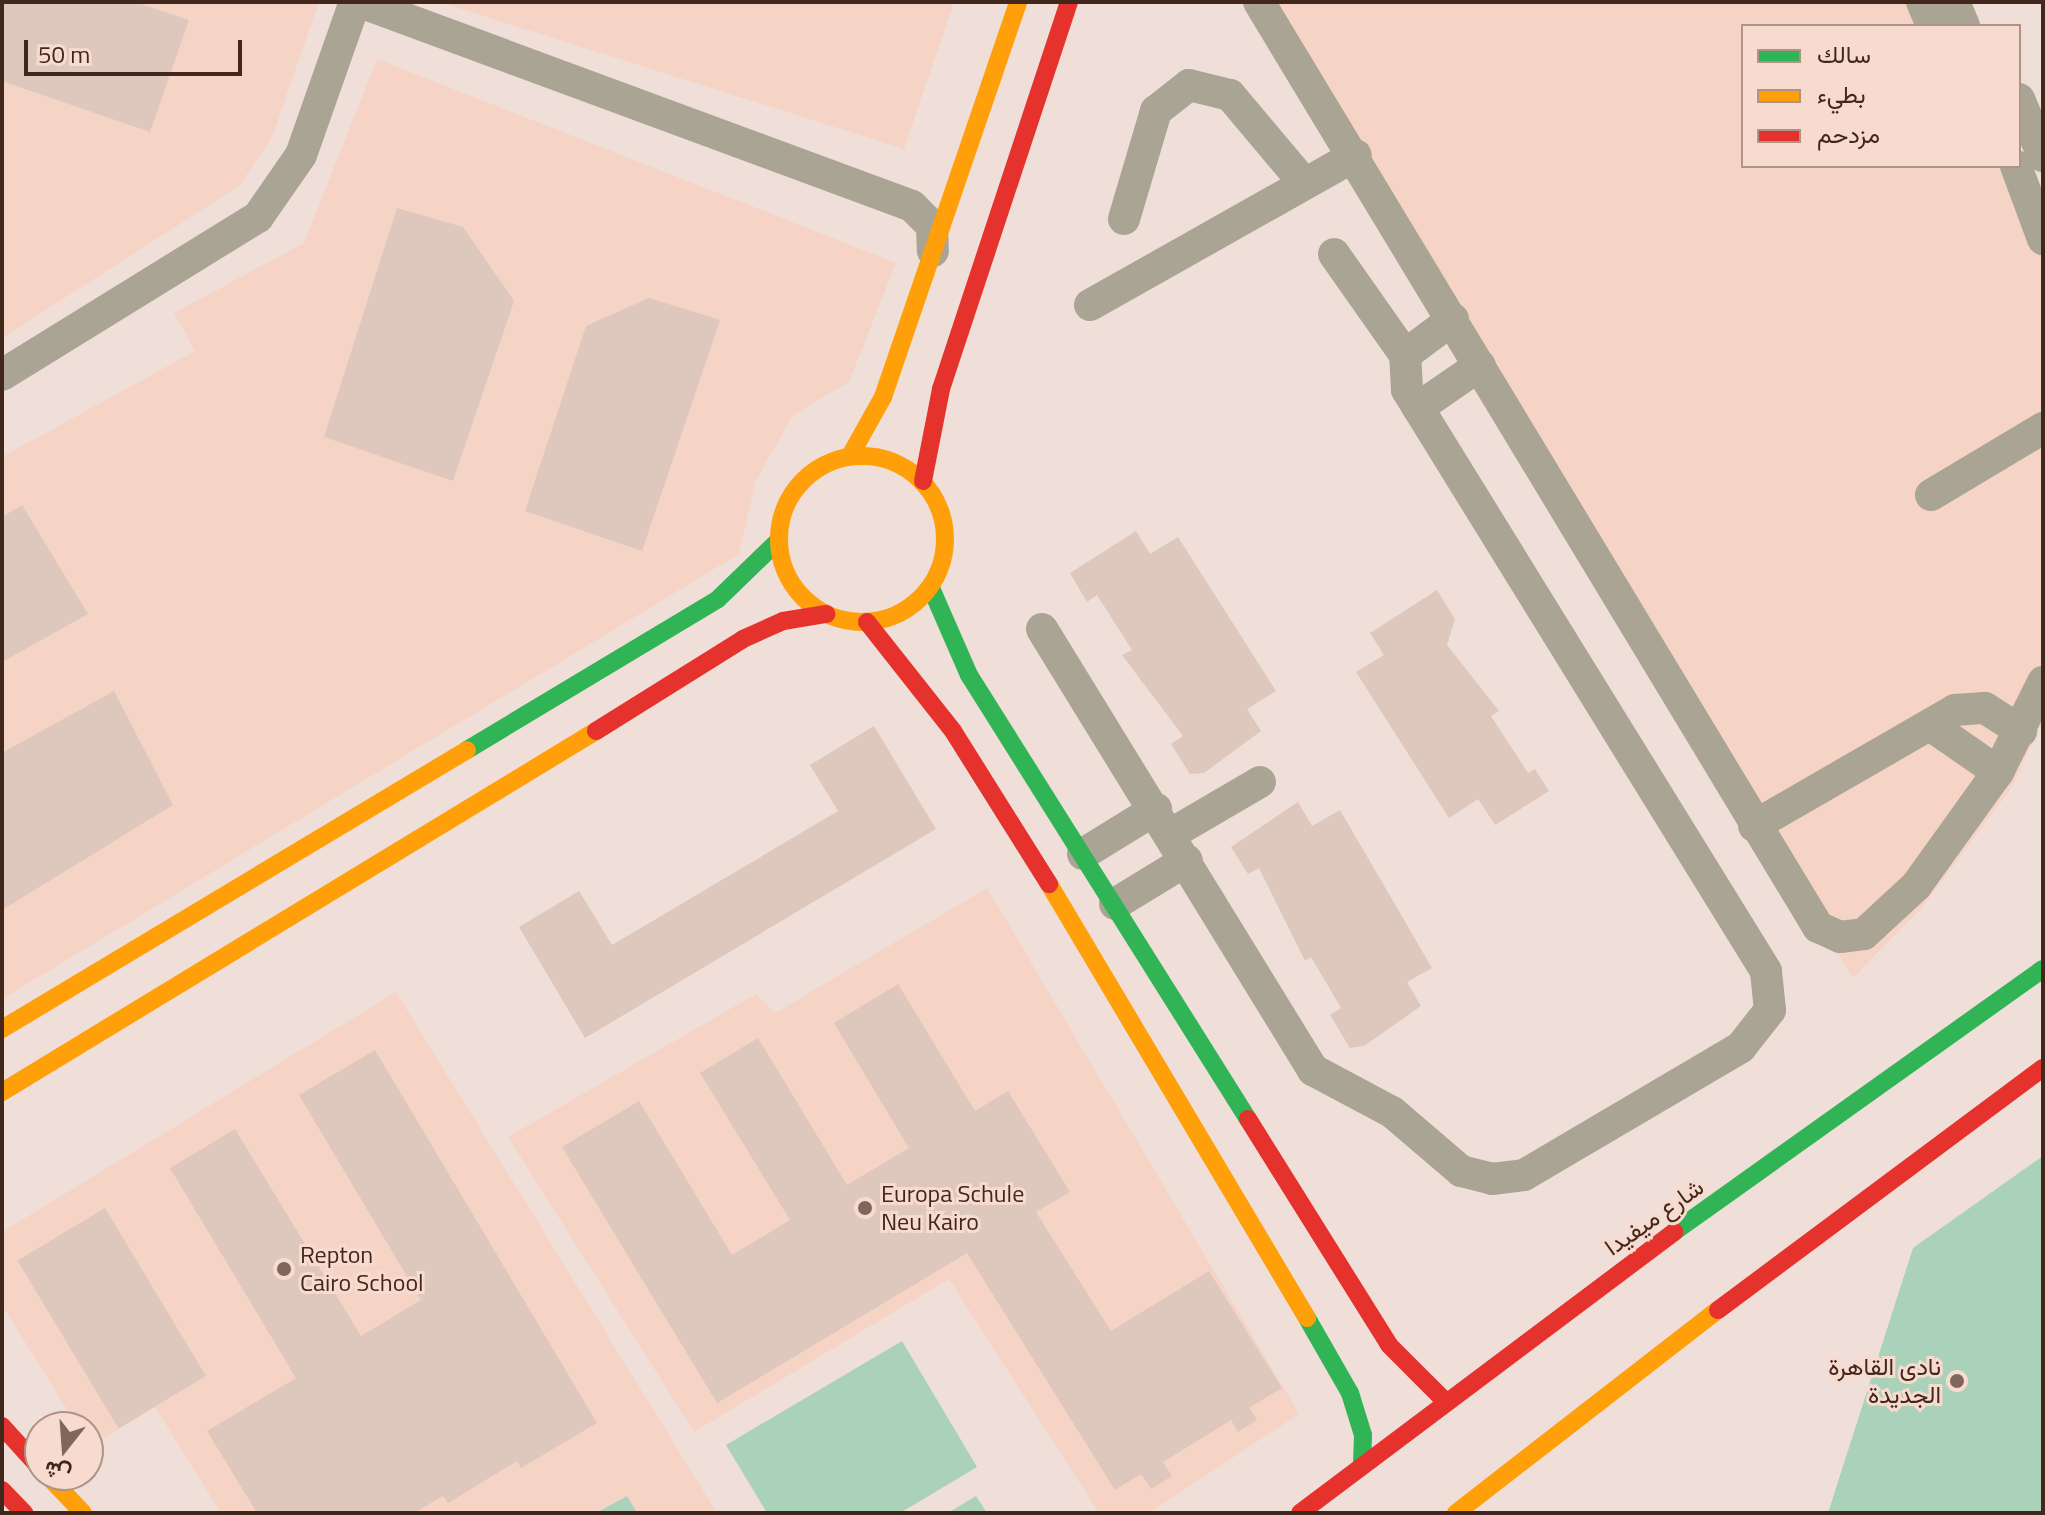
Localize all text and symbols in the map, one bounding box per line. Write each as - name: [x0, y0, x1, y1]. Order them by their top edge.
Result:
- scale bar: [28, 24, 246, 74]
- legend: [1741, 24, 2021, 168]
- text: 50 m: [38, 36, 90, 72]
- text: سالك: [1817, 36, 1871, 72]
- text: بطيء: [1817, 76, 1866, 112]
- text: مزدحم: [1817, 116, 1880, 152]
- street label: شارع ميفيدا: [1599, 1173, 1709, 1261]
- place label: Europa Schule Neu Kairo: [881, 1180, 1024, 1236]
- marker: Europa Schule Neu Kairo: [856, 1199, 874, 1217]
- place label: Repton Cairo School: [300, 1241, 424, 1297]
- marker: Repton Cairo School: [275, 1260, 293, 1278]
- place label: نادى القاهرة الجديدة: [1828, 1353, 1941, 1409]
- marker: نادى القاهرة الجديدة: [1948, 1372, 1966, 1390]
- north arrow: [24, 1411, 104, 1491]
- text: ش: [40, 1452, 75, 1492]

